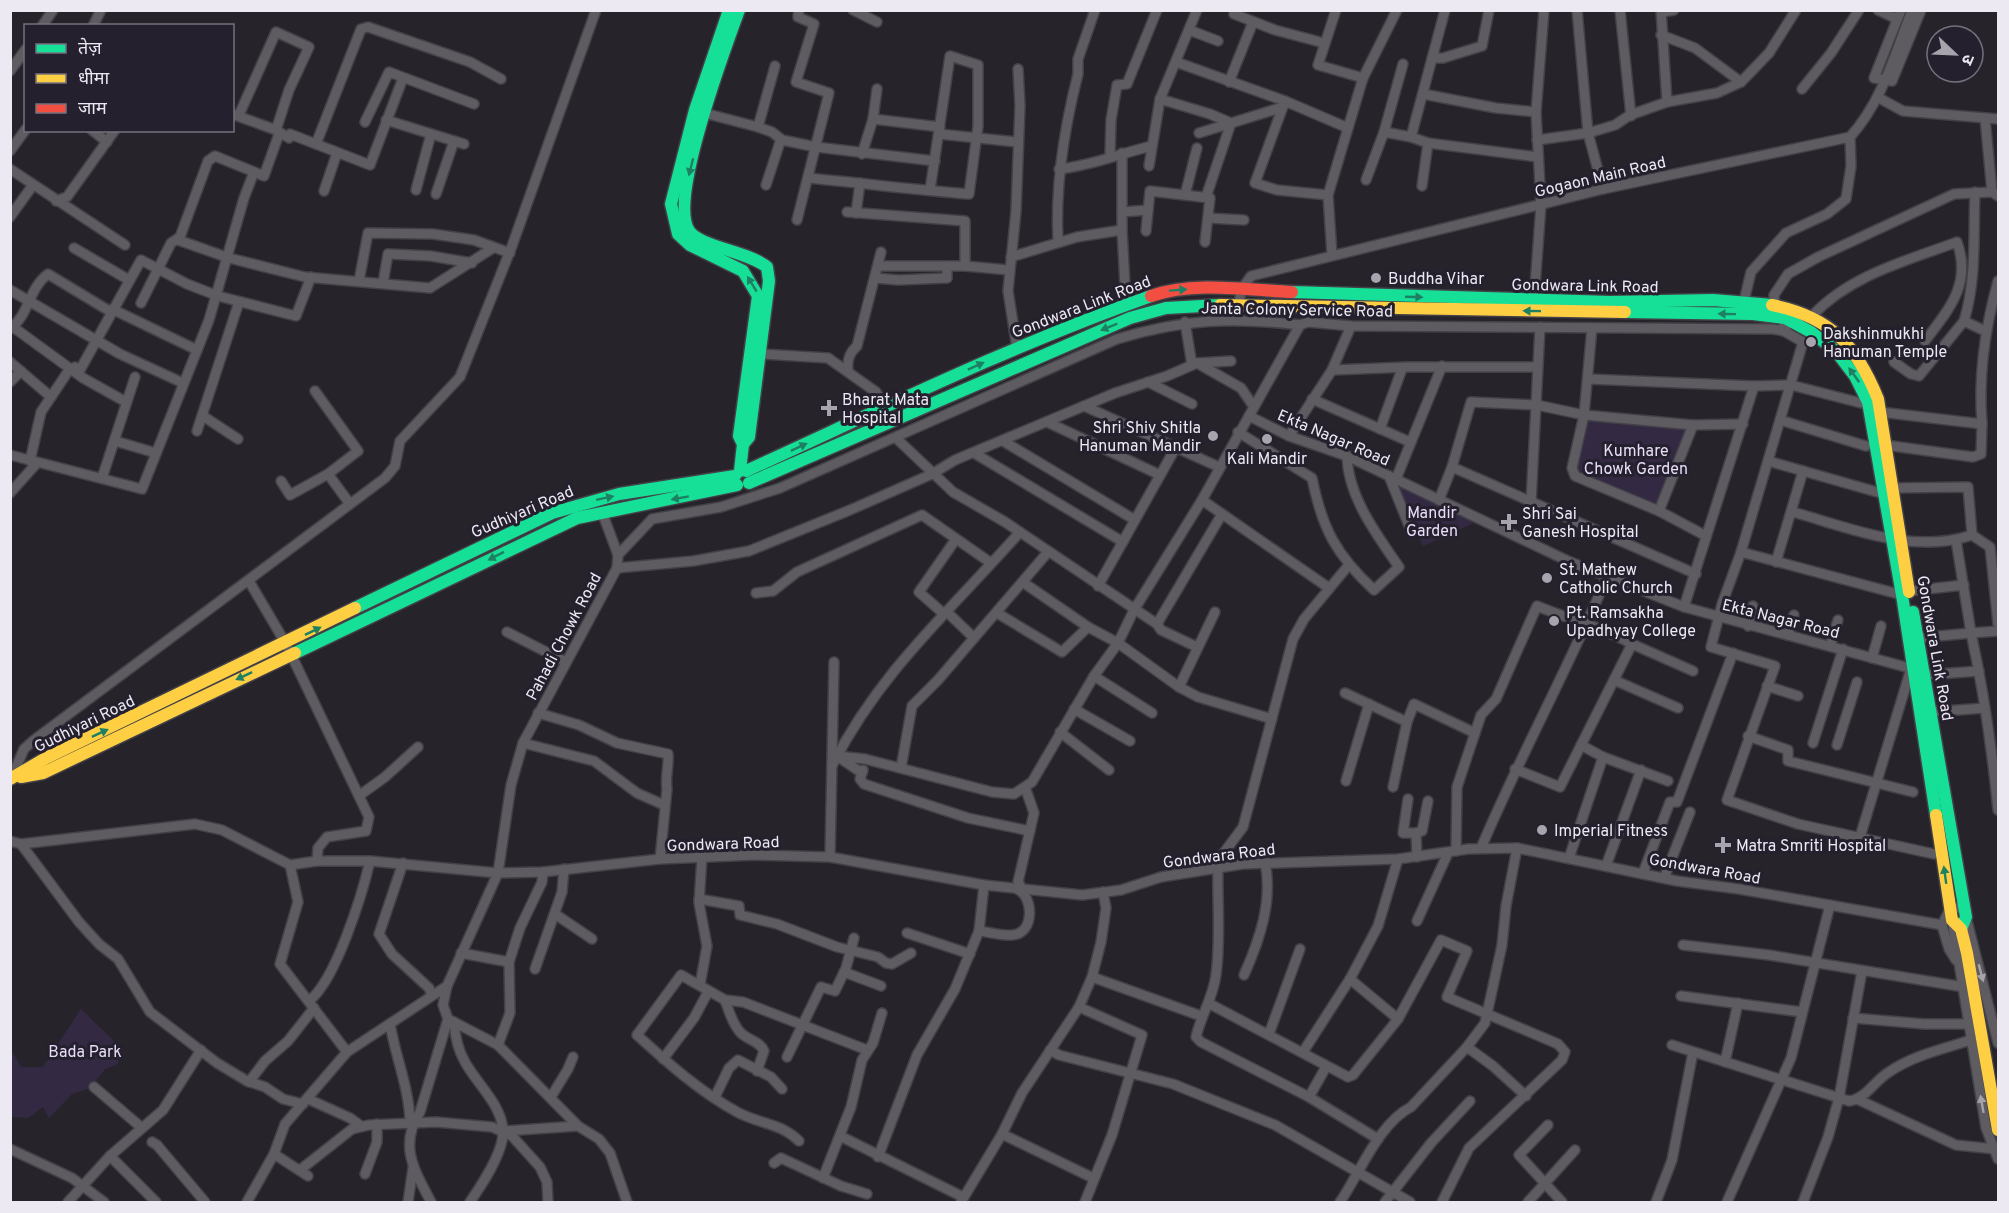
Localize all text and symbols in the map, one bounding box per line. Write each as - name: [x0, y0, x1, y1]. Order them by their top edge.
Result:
- legend: [24, 24, 234, 132]
- north arrow: [1925, 24, 1985, 84]
- text: तेज़: [78, 37, 102, 61]
- text: उ: [1956, 51, 1978, 68]
- text: धीमा: [78, 68, 109, 91]
- text: जाम: [78, 98, 108, 121]
- street label: Gogaon Main Road: [1533, 153, 1668, 203]
- one-way arrow: [685, 157, 695, 176]
- place label: Buddha Vihar: [1388, 270, 1484, 290]
- marker: Buddha Vihar: [1369, 271, 1383, 285]
- street label: Gondwara Link Road: [1009, 272, 1154, 344]
- one-way arrow: [746, 276, 757, 293]
- street label: Gondwara Link Road: [1511, 276, 1659, 298]
- one-way arrow: [1168, 285, 1187, 295]
- one-way arrow: [1405, 293, 1424, 302]
- street label: Janta Colony Service Road: [1201, 299, 1393, 323]
- one-way arrow: [1522, 306, 1541, 316]
- one-way arrow: [1717, 309, 1736, 318]
- one-way arrow: [1100, 323, 1118, 332]
- place label: Dakshinmukhi Hanuman Temple: [1823, 325, 1947, 363]
- marker: Dakshinmukhi Hanuman Temple: [1804, 335, 1818, 349]
- one-way arrow: [967, 361, 985, 370]
- one-way arrow: [1848, 367, 1860, 383]
- place label: Bharat Mata Hospital: [842, 391, 929, 429]
- marker: Bharat Mata Hospital: [820, 399, 838, 417]
- street label: Ekta Nagar Road: [1274, 406, 1392, 472]
- place label: Shri Shiv Shitla Hanuman Mandir: [1079, 419, 1201, 457]
- marker: Shri Shiv Shitla Hanuman Mandir: [1206, 429, 1220, 443]
- marker: Kali Mandir: [1260, 432, 1274, 446]
- one-way arrow: [790, 442, 807, 451]
- park label: Kumhare Chowk Garden: [1584, 442, 1688, 480]
- place label: Kali Mandir: [1227, 450, 1307, 470]
- street label: Gudhiyari Road: [468, 482, 577, 543]
- one-way arrow: [595, 493, 614, 502]
- one-way arrow: [671, 494, 690, 503]
- park label: Mandir Garden: [1406, 504, 1458, 542]
- place label: Shri Sai Ganesh Hospital: [1522, 505, 1639, 543]
- marker: Shri Sai Ganesh Hospital: [1500, 513, 1518, 531]
- one-way arrow: [487, 551, 504, 561]
- place label: St. Mathew Catholic Church: [1559, 561, 1673, 599]
- street label: Pahadi Chowk Road: [523, 570, 607, 704]
- marker: St. Mathew Catholic Church: [1540, 571, 1554, 585]
- street label: Gondwara Link Road: [1911, 574, 1957, 723]
- street label: Ekta Nagar Road: [1720, 596, 1841, 644]
- place label: Pt. Ramsakha Upadhyay College: [1566, 604, 1696, 642]
- marker: Pt. Ramsakha Upadhyay College: [1547, 614, 1561, 628]
- one-way arrow: [305, 626, 322, 635]
- one-way arrow: [236, 672, 253, 681]
- street label: Gudhiyari Road: [31, 692, 139, 758]
- one-way arrow: [91, 729, 108, 738]
- place label: Imperial Fitness: [1554, 822, 1668, 842]
- marker: Imperial Fitness: [1535, 823, 1549, 837]
- street label: Gondwara Road: [666, 833, 780, 857]
- marker: Matra Smriti Hospital: [1714, 836, 1732, 854]
- place label: Matra Smriti Hospital: [1736, 837, 1886, 857]
- street label: Gondwara Road: [1162, 840, 1277, 874]
- street label: Gondwara Road: [1647, 850, 1762, 890]
- one-way arrow: [1940, 865, 1949, 884]
- one-way arrow: [1977, 964, 1987, 982]
- park label: Bada Park: [48, 1043, 122, 1063]
- one-way arrow: [1977, 1094, 1986, 1113]

